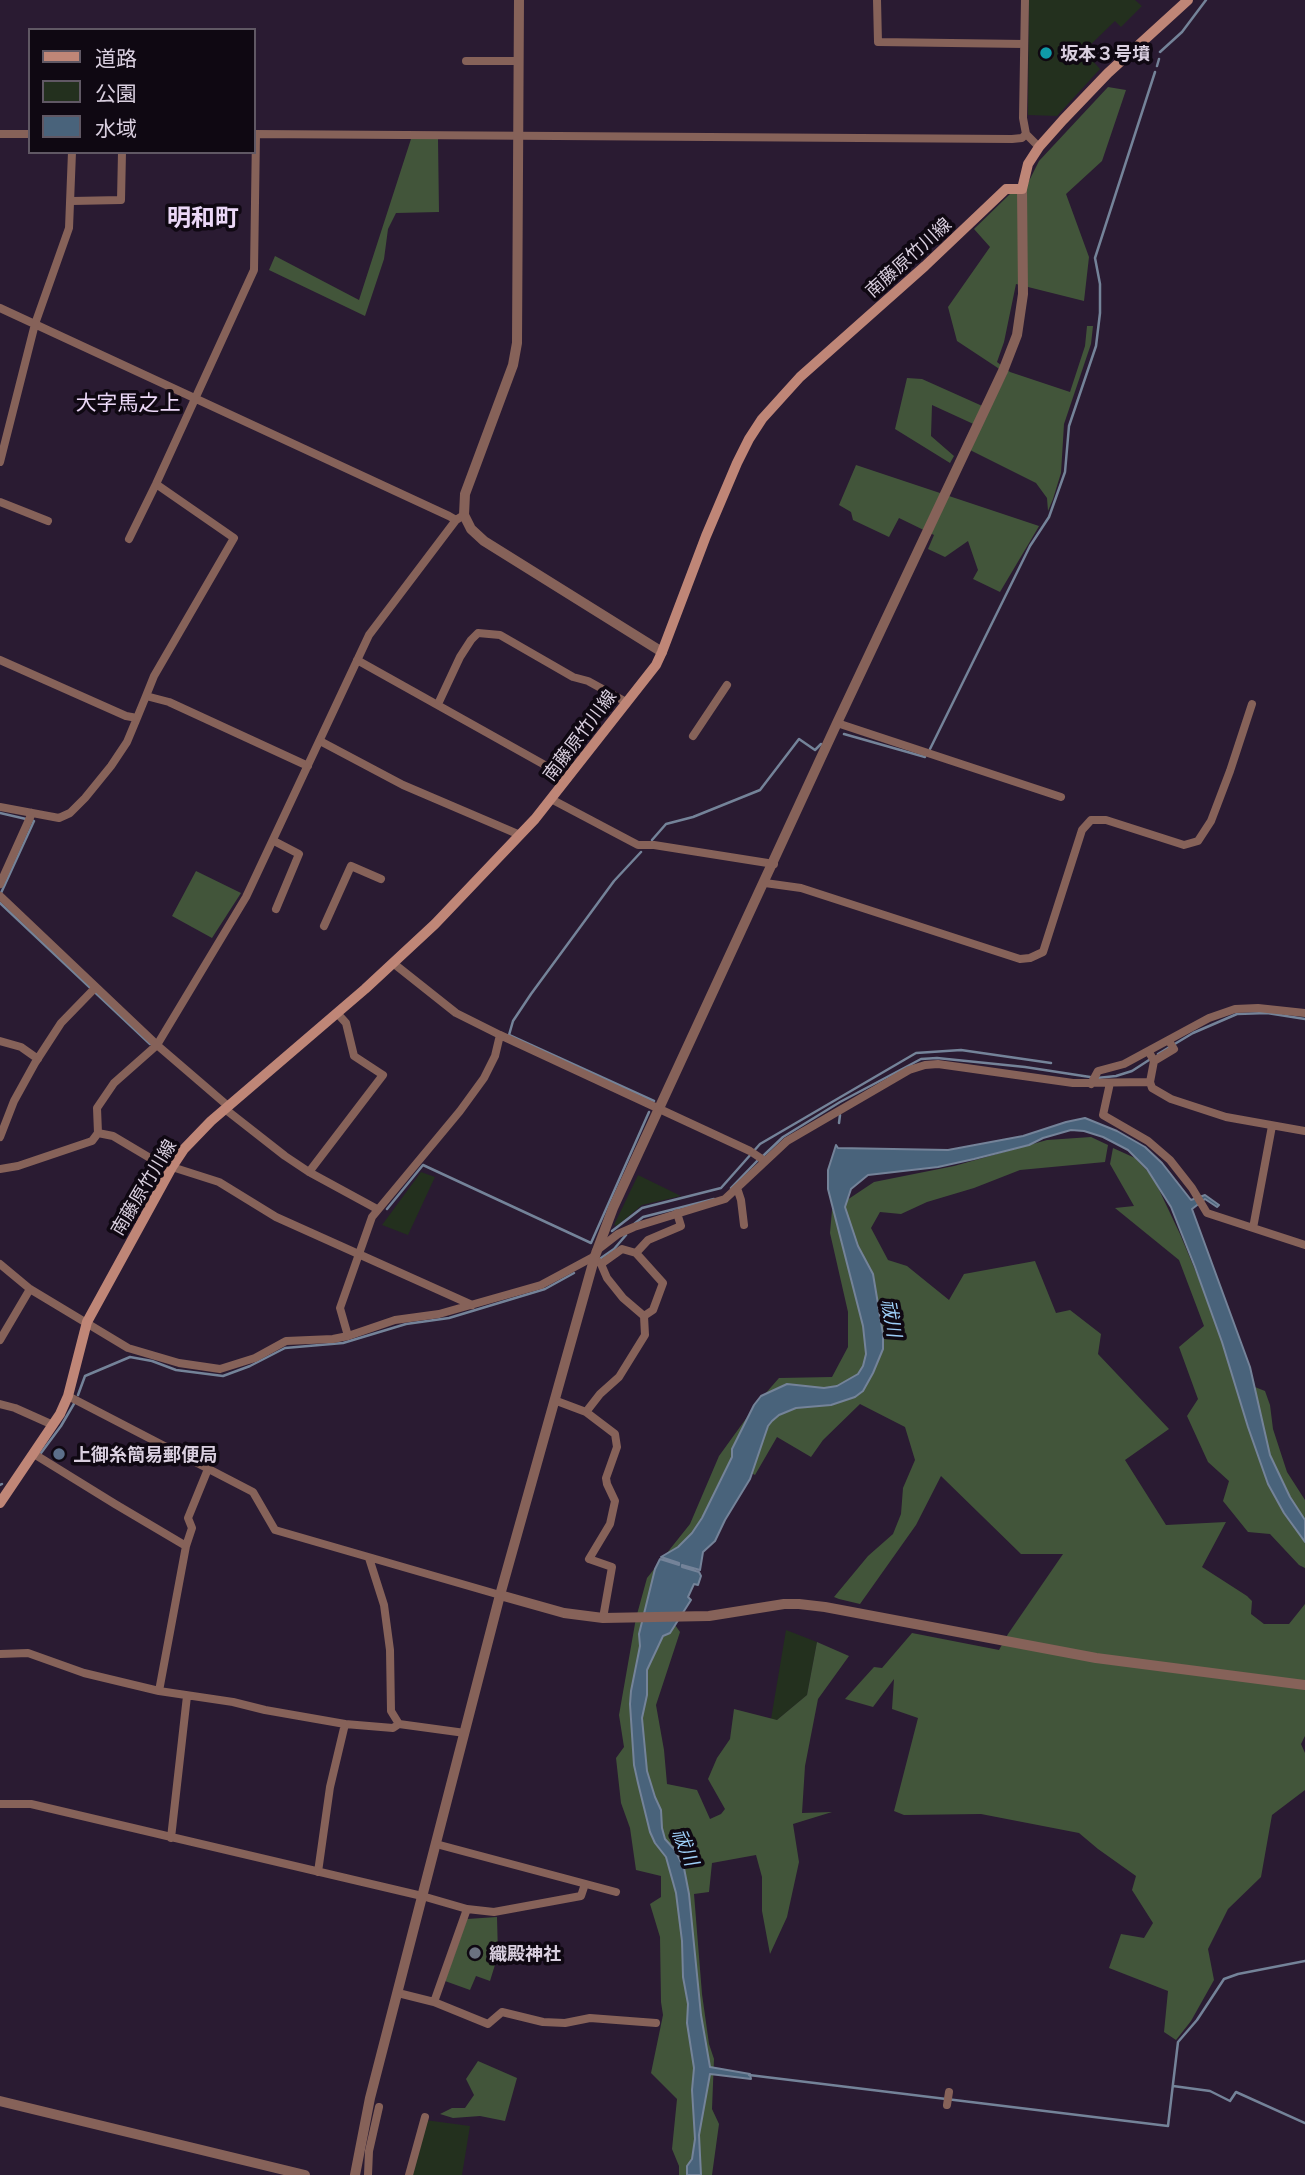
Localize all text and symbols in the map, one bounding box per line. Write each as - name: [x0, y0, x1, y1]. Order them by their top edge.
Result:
- legend: [28, 28, 256, 154]
- text: 道路: [95, 42, 137, 72]
- place label: 坂本３号墳: [1060, 42, 1150, 64]
- marker: 坂本３号墳: [1038, 45, 1054, 61]
- text: 公園: [95, 77, 137, 107]
- text: 水域: [95, 112, 137, 142]
- district label: 明和町: [167, 203, 239, 231]
- street label: 南藤原竹川線: [861, 213, 955, 301]
- district label: 大字馬之上: [76, 389, 180, 415]
- street label: 南藤原竹川線: [538, 685, 620, 785]
- street label: 南藤原竹川線: [106, 1135, 180, 1239]
- water label: 祓川: [877, 1297, 907, 1339]
- place label: 上御糸簡易郵便局: [73, 1443, 217, 1465]
- marker: 上御糸簡易郵便局: [51, 1446, 67, 1462]
- water label: 祓川: [668, 1825, 704, 1869]
- place label: 織殿神社: [489, 1942, 561, 1964]
- marker: 織殿神社: [467, 1945, 483, 1961]

